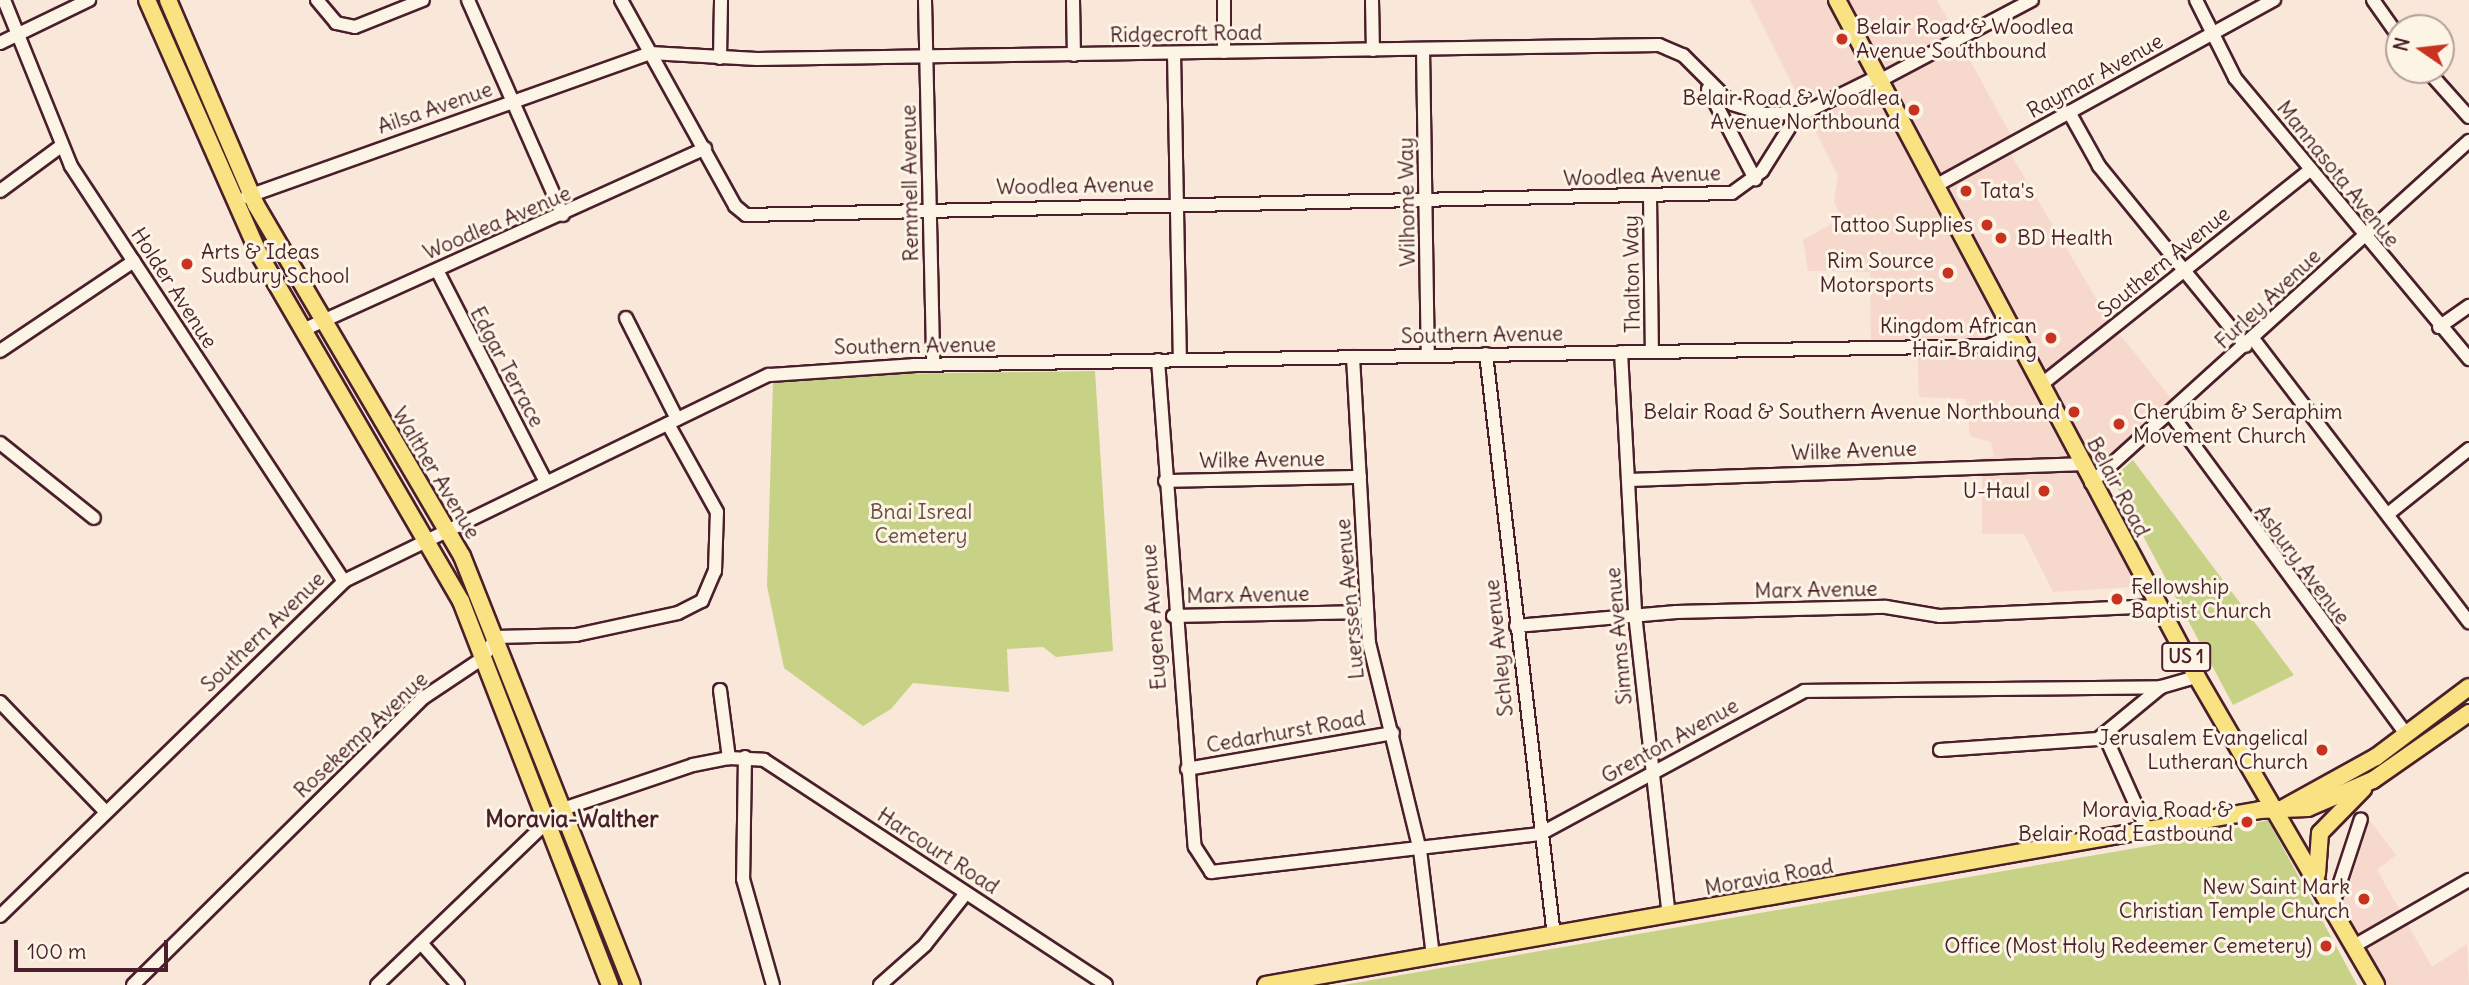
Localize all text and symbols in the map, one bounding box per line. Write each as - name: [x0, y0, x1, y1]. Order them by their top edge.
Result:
- place label: Belair Road & Woodlea Avenue Southbound: [1856, 14, 2074, 64]
- north arrow: [2385, 14, 2455, 84]
- street label: Ridgecroft Road: [1110, 20, 1262, 48]
- street label: Raymar Avenue: [2023, 28, 2167, 124]
- marker: Belair Road & Woodlea Avenue Southbound: [1834, 31, 1850, 47]
- text: N: [2388, 35, 2415, 54]
- street label: Ailsa Avenue: [374, 77, 496, 139]
- place label: Belair Road & Woodlea Avenue Northbound: [1682, 85, 1900, 135]
- street label: Mannasota Avenue: [2271, 96, 2405, 252]
- marker: Belair Road & Woodlea Avenue Northbound: [1906, 102, 1922, 118]
- street label: Remmell Avenue: [896, 104, 924, 262]
- street label: Wilhome Way: [1393, 137, 1421, 267]
- street label: Woodlea Avenue: [1563, 161, 1721, 191]
- street label: Woodlea Avenue: [996, 172, 1154, 200]
- place label: Tata's: [1980, 178, 2034, 204]
- street label: Woodlea Avenue: [419, 181, 575, 265]
- marker: Tata's: [1958, 183, 1974, 199]
- street label: Southern Avenue: [2093, 201, 2235, 323]
- place label: Tattoo Supplies: [1830, 212, 1973, 238]
- street label: Thalton Way: [1618, 215, 1646, 333]
- marker: Tattoo Supplies: [1979, 217, 1995, 233]
- street label: Holder Avenue: [126, 223, 222, 353]
- place label: BD Health: [2017, 225, 2113, 251]
- marker: BD Health: [1991, 228, 2011, 248]
- place label: Arts & Ideas Sudbury School: [201, 239, 349, 289]
- street label: Furley Avenue: [2210, 244, 2326, 354]
- place label: Rim Source Motorsports: [1820, 248, 1934, 298]
- marker: Arts & Ideas Sudbury School: [179, 256, 195, 272]
- marker: Rim Source Motorsports: [1940, 265, 1956, 281]
- street label: Edgar Terrace: [465, 302, 549, 432]
- place label: Kingdom African Hair Braiding: [1880, 313, 2037, 363]
- street label: Southern Avenue: [1401, 321, 1563, 349]
- marker: Kingdom African Hair Braiding: [2043, 330, 2059, 346]
- street label: Southern Avenue: [834, 332, 996, 360]
- place label: Belair Road & Southern Avenue Northbound: [1643, 399, 2060, 425]
- place label: Cherubim & Seraphim Movement Church: [2133, 399, 2342, 449]
- street label: Walther Avenue: [387, 402, 485, 544]
- marker: Belair Road & Southern Avenue Northbound: [2066, 404, 2082, 420]
- marker: Cherubim & Seraphim Movement Church: [2111, 416, 2127, 432]
- street label: Belair Road: [2081, 433, 2155, 541]
- street label: Wilke Avenue: [1791, 436, 1917, 466]
- street label: Wilke Avenue: [1199, 446, 1325, 474]
- place label: U-Haul: [1963, 478, 2030, 504]
- marker: U-Haul: [2036, 483, 2052, 499]
- park label: Bnai Isreal Cemetery: [870, 499, 972, 549]
- street label: Asbury Avenue: [2249, 500, 2355, 630]
- street label: Luerssen Avenue: [1330, 518, 1370, 680]
- street label: Eugene Avenue: [1136, 543, 1172, 691]
- street label: Simms Avenue: [1600, 566, 1638, 706]
- street label: Southern Avenue: [196, 567, 330, 697]
- place label: Fellowship Baptist Church: [2131, 574, 2271, 624]
- street label: Marx Avenue: [1754, 576, 1878, 604]
- street label: Schley Avenue: [1479, 578, 1519, 718]
- street label: Marx Avenue: [1186, 581, 1310, 609]
- marker: Fellowship Baptist Church: [2109, 591, 2125, 607]
- road number: US 1: [2160, 642, 2212, 672]
- street label: Rosekemp Avenue: [289, 667, 433, 803]
- street label: Grenton Avenue: [1597, 693, 1743, 789]
- street label: Cedarhurst Road: [1204, 706, 1368, 758]
- place label: Jerusalem Evangelical Lutheran Church: [2098, 725, 2308, 775]
- marker: Jerusalem Evangelical Lutheran Church: [2314, 742, 2330, 758]
- place label: Moravia Road & Belair Road Eastbound: [2018, 797, 2233, 847]
- street label: Harcourt Road: [872, 802, 1004, 900]
- district label: Moravia-Walther: [485, 805, 659, 833]
- marker: Moravia Road & Belair Road Eastbound: [2239, 814, 2255, 830]
- street label: Moravia Road: [1703, 853, 1835, 901]
- place label: New Saint Mark Christian Temple Church: [2119, 874, 2350, 924]
- marker: New Saint Mark Christian Temple Church: [2356, 891, 2372, 907]
- scale bar: [18, 926, 172, 970]
- place label: Office (Most Holy Redeemer Cemetery): [1944, 933, 2312, 959]
- text: 100 m: [27, 938, 86, 965]
- marker: Office (Most Holy Redeemer Cemetery): [2318, 938, 2334, 954]

